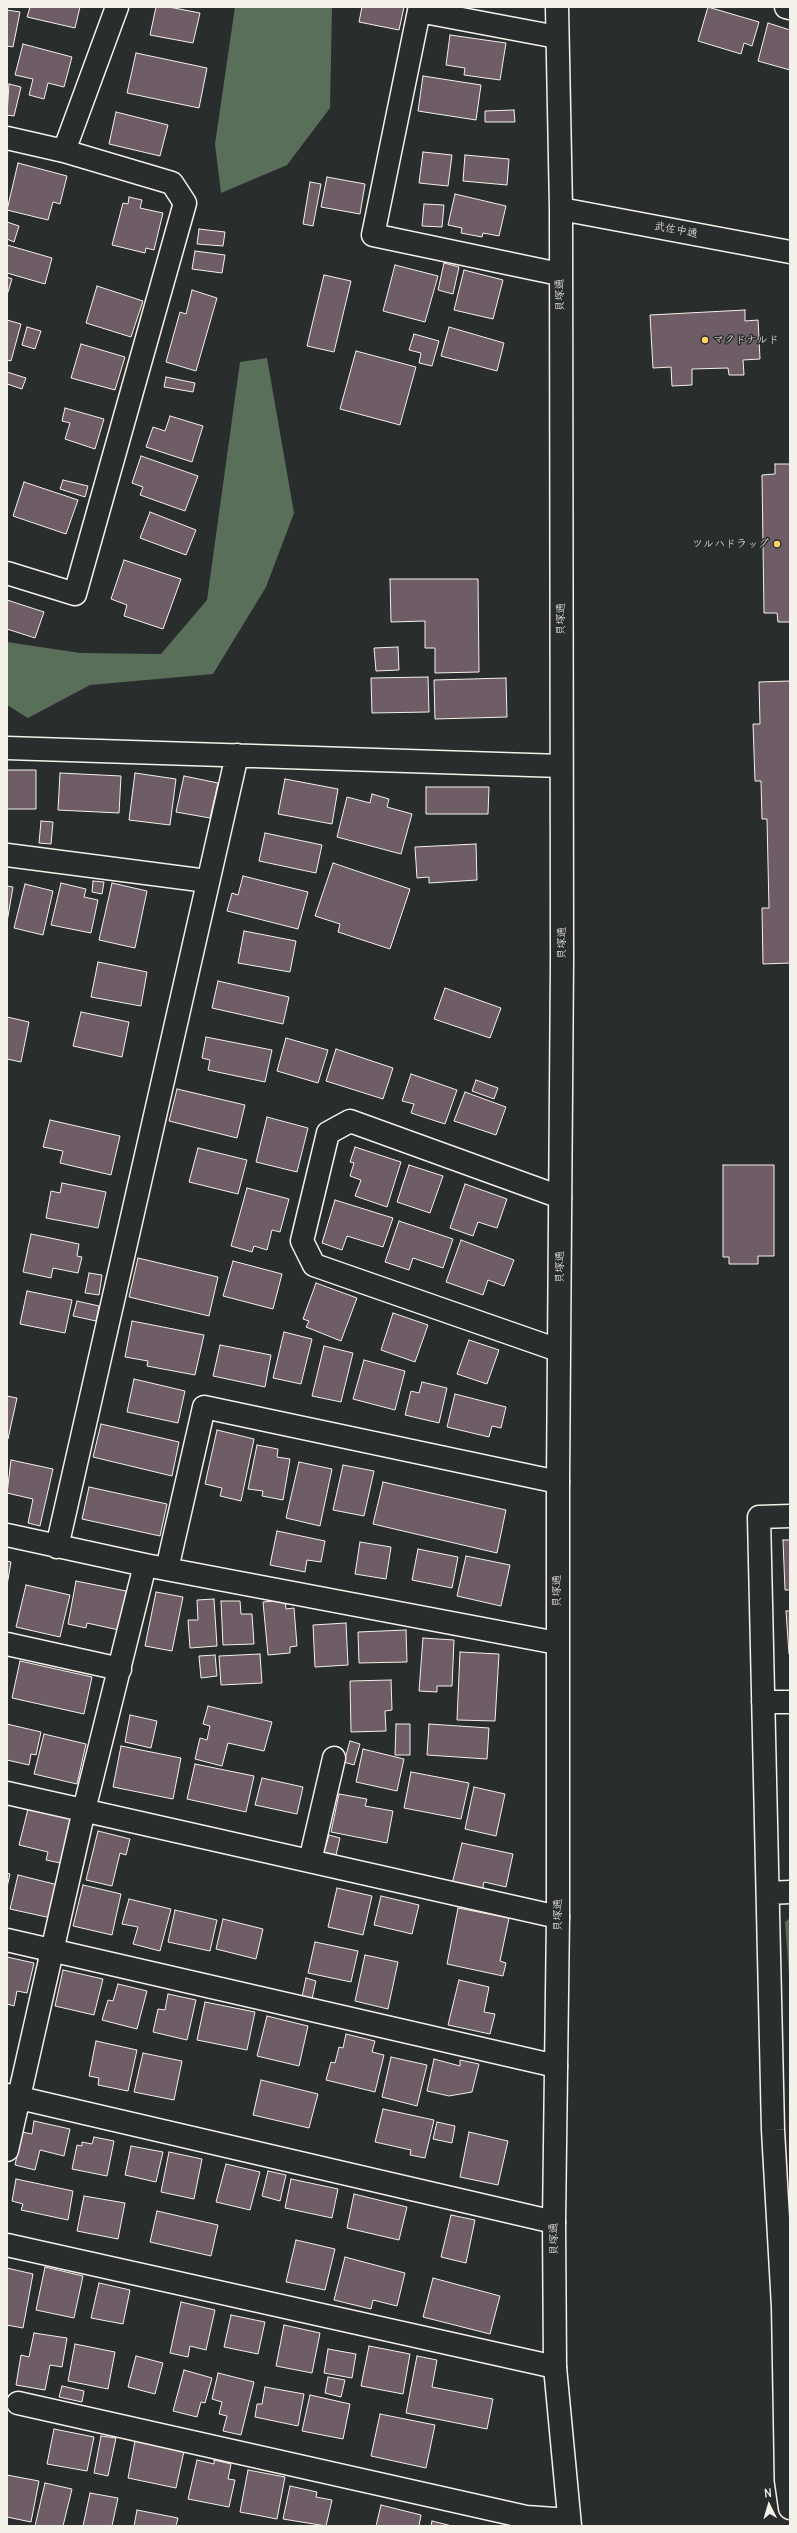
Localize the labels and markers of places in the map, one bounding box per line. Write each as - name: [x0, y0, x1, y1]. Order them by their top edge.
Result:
- place label: マクドナルド: [713, 333, 779, 347]
- marker: マクドナルド: [700, 335, 710, 345]
- place label: ツルハドラッグ: [692, 537, 769, 551]
- marker: ツルハドラッグ: [772, 539, 782, 549]

